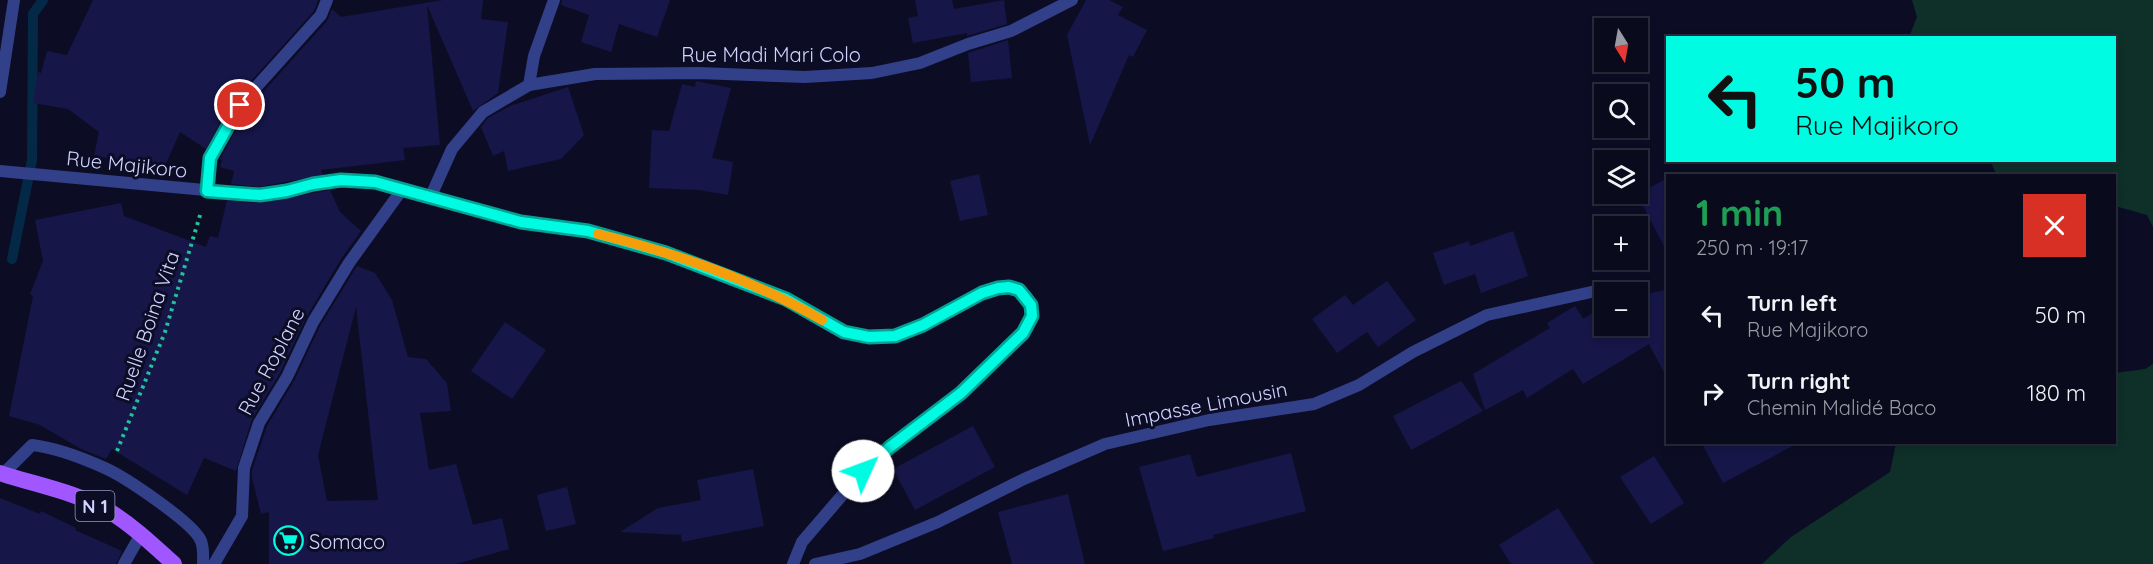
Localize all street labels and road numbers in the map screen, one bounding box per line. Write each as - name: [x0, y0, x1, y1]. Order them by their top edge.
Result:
- street label: Rue Madi Mari Colo: [681, 42, 861, 67]
- street label: Rue Majikoro: [65, 145, 189, 183]
- street label: Ruelle Boina Vita: [110, 248, 184, 404]
- street label: Rue Roplane: [232, 303, 310, 419]
- street label: Impasse Limousin: [1123, 376, 1289, 432]
- road number: N 1: [76, 491, 115, 521]

